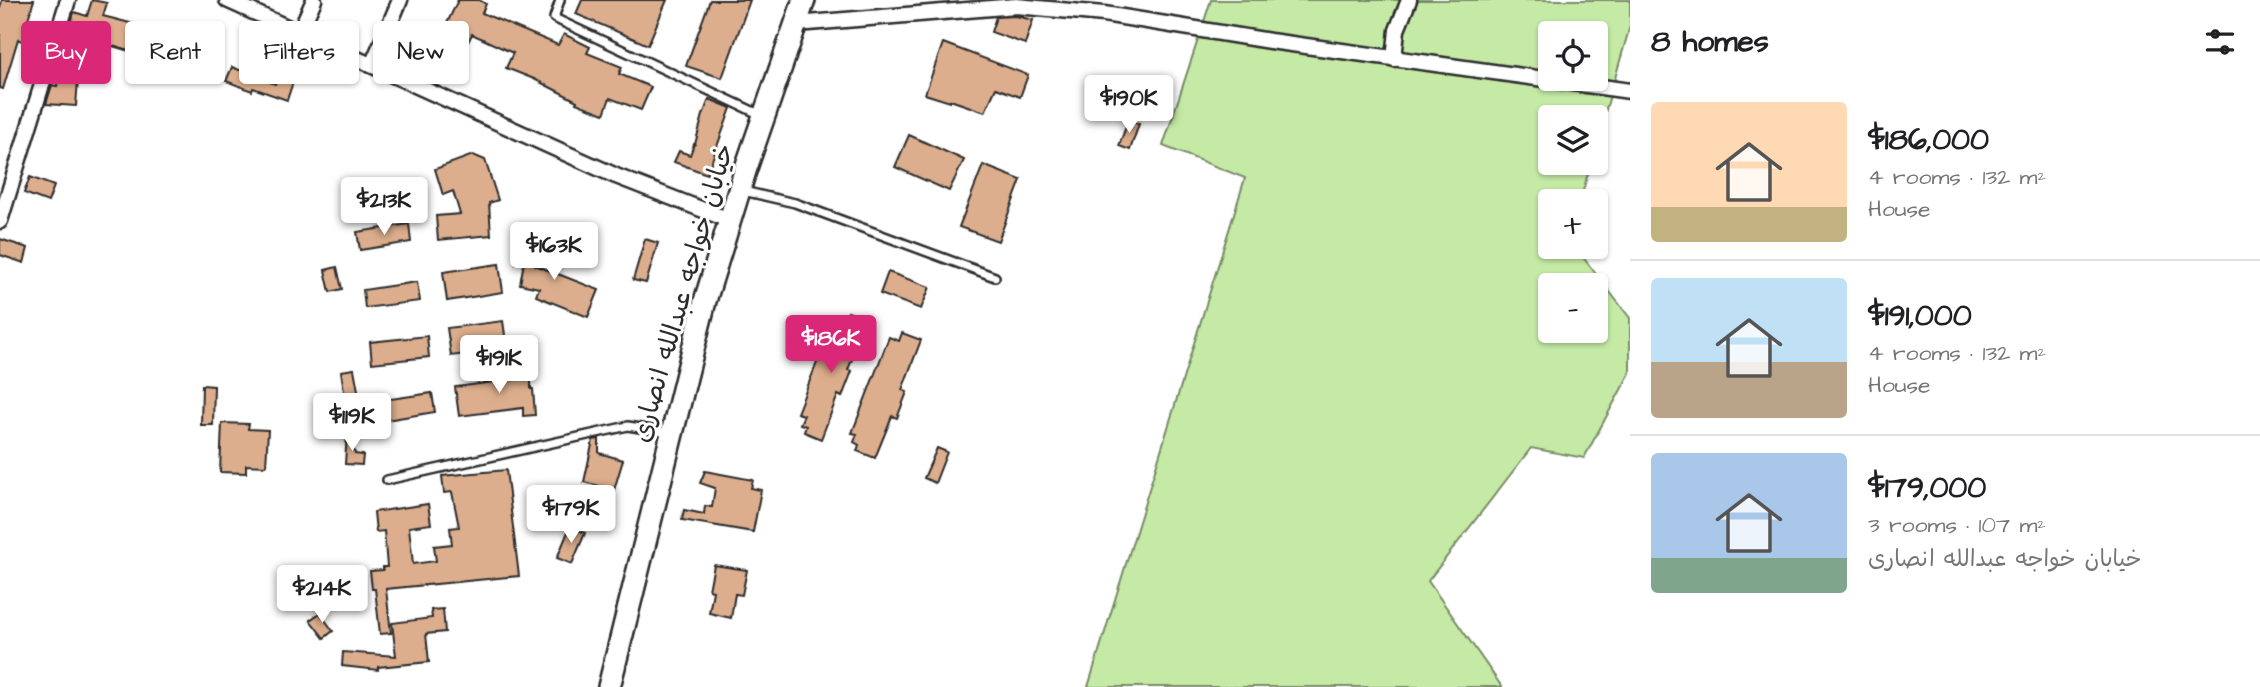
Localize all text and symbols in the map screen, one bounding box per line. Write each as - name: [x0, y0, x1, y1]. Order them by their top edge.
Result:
- chip: Buy: [21, 21, 111, 84]
- chip: Rent: [125, 21, 225, 84]
- chip: Filters: [239, 21, 359, 84]
- chip: New: [373, 21, 469, 84]
- map controls: [1538, 21, 1608, 343]
- button: locate: [1538, 21, 1608, 91]
- text: 8 homes: [1651, 21, 1769, 63]
- icon: filters: [2201, 23, 2239, 61]
- pin: $190K: [1080, 76, 1178, 135]
- text: $190K: [1100, 82, 1158, 114]
- button: layers: [1538, 105, 1608, 175]
- text: $186,000: [1868, 119, 1989, 161]
- icon: home: [1707, 130, 1791, 214]
- street label: خیابان خواجه عبدالله انصاری: [623, 139, 743, 447]
- text: 4 rooms · 132 m²: [1868, 161, 2046, 193]
- pin: $213K: [335, 177, 433, 237]
- text: $213K: [357, 184, 411, 216]
- button: +: [1538, 189, 1608, 259]
- text: House: [1868, 193, 1931, 225]
- pin: $163K: [505, 222, 603, 282]
- text: $163K: [526, 229, 582, 261]
- button: −: [1538, 273, 1608, 343]
- text: $191,000: [1868, 295, 1972, 337]
- icon: home: [1707, 306, 1791, 390]
- pin: $186K: [782, 316, 880, 375]
- text: $186K: [801, 322, 861, 354]
- pin: $191K: [450, 336, 548, 395]
- text: 4 rooms · 132 m²: [1868, 337, 2046, 369]
- text: $191K: [476, 342, 522, 374]
- text: House: [1868, 369, 1931, 401]
- pin: $119K: [303, 393, 401, 453]
- text: $119K: [329, 400, 375, 432]
- text: $179,000: [1868, 467, 1986, 509]
- icon: home: [1707, 481, 1791, 565]
- pin: $179K: [522, 486, 620, 545]
- text: $179K: [543, 492, 599, 524]
- text: 3 rooms · 107 m²: [1868, 509, 2046, 541]
- text: خیابان خواجه عبدالله انصاری: [1868, 543, 2142, 575]
- pin: $214K: [273, 566, 371, 625]
- text: $214K: [293, 572, 351, 604]

